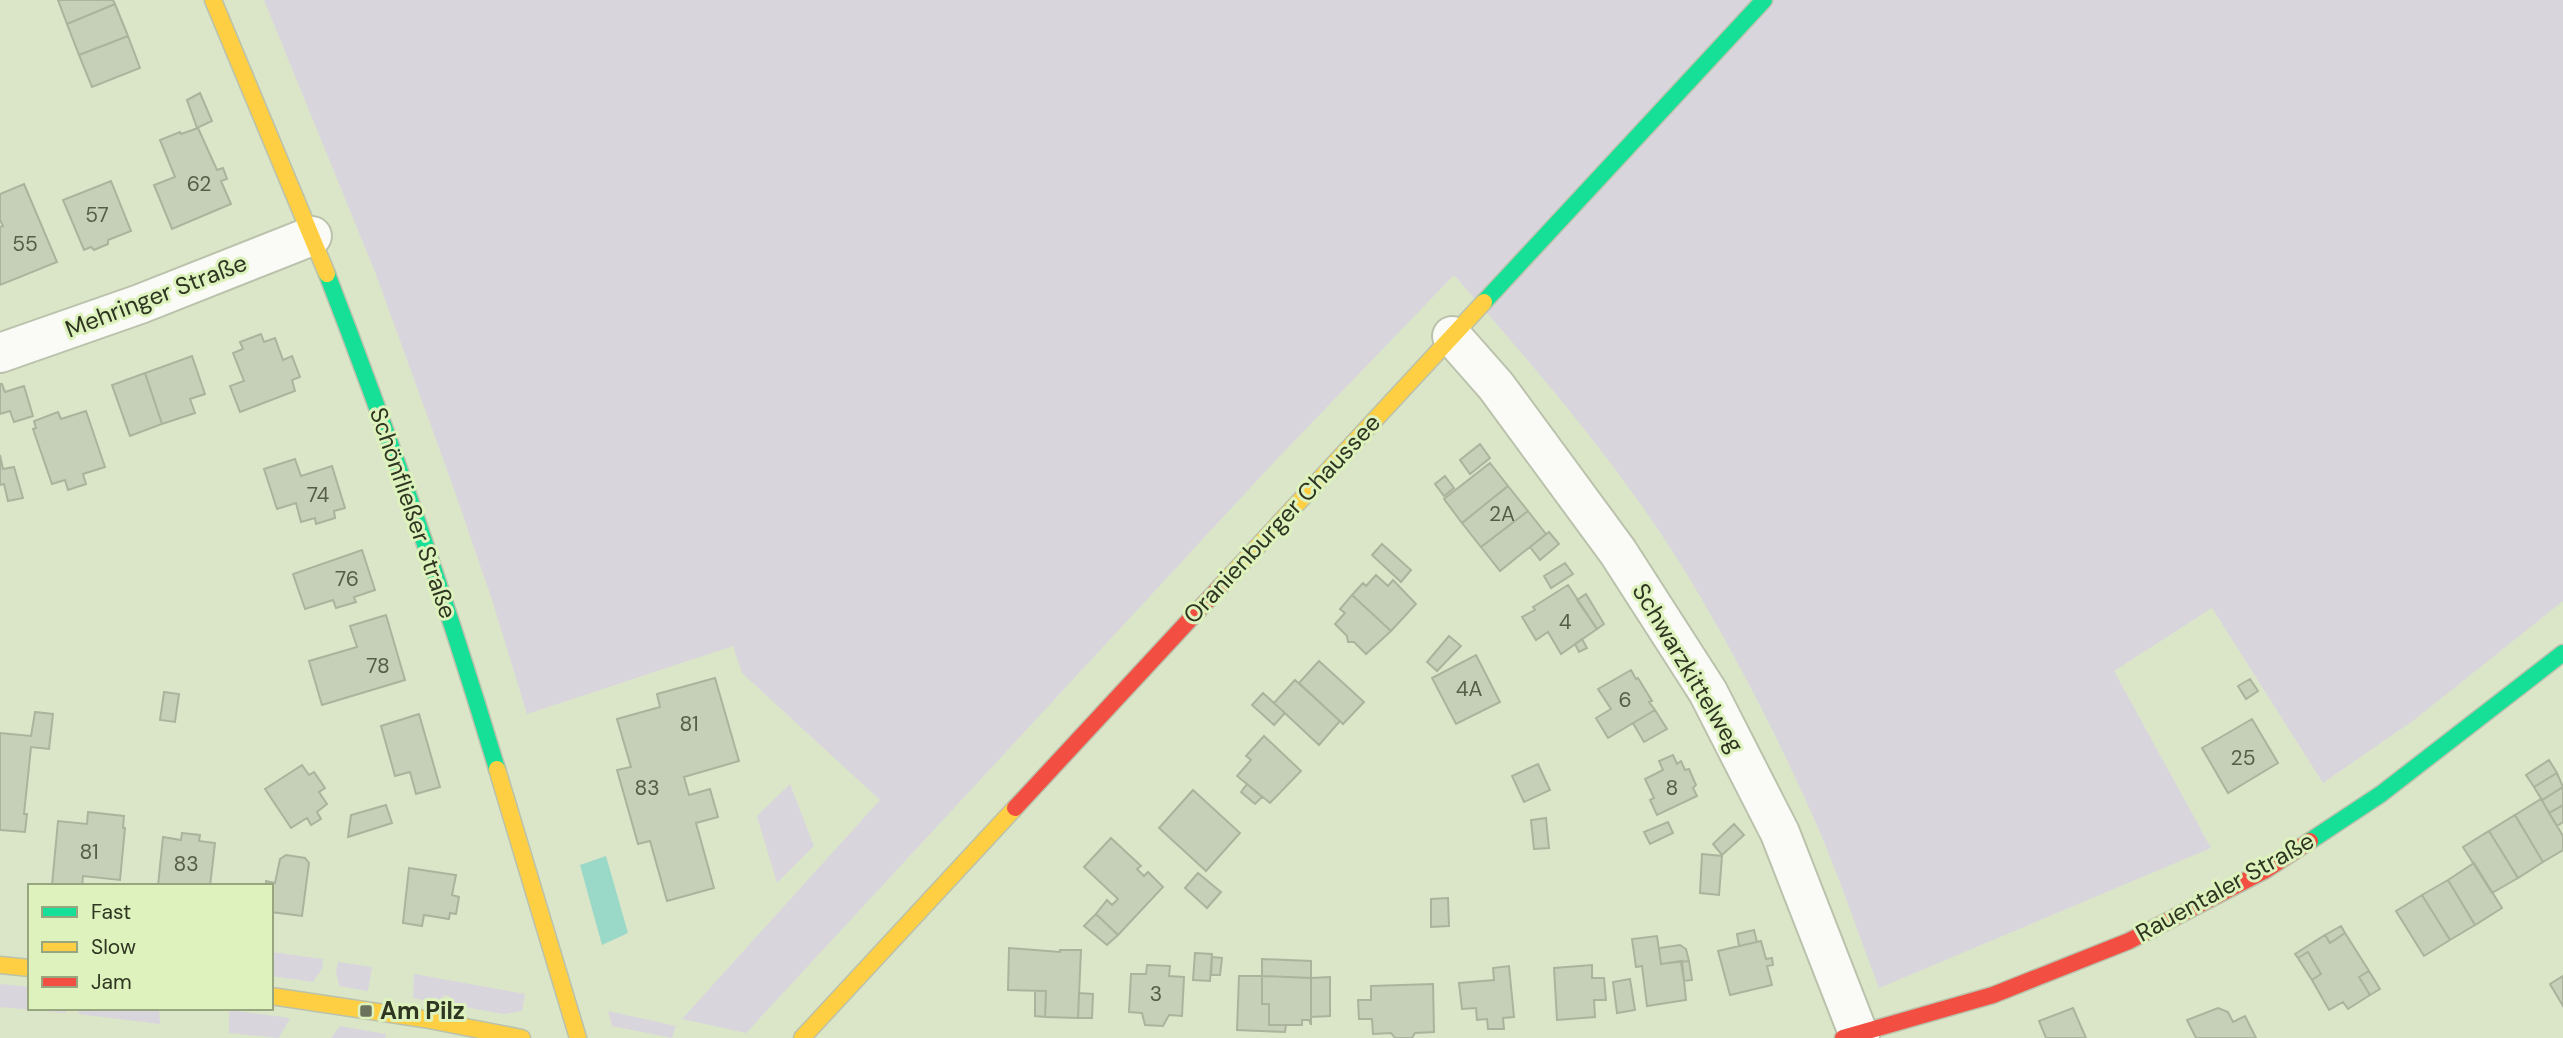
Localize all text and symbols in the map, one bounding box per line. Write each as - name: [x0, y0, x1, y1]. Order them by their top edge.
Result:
- house number: 62: [187, 170, 211, 198]
- house number: 57: [85, 201, 109, 229]
- house number: 55: [12, 230, 38, 258]
- street label: Mehringer Straße: [61, 247, 251, 344]
- street label: Schönfließer Straße: [363, 403, 464, 622]
- street label: Oranienburger Chaussee: [1176, 407, 1387, 630]
- house number: 74: [307, 481, 330, 509]
- house number: 2A: [1489, 500, 1515, 528]
- house number: 76: [335, 565, 359, 593]
- street label: Schwarzkittelweg: [1626, 577, 1751, 758]
- house number: 4: [1559, 608, 1572, 636]
- house number: 78: [366, 652, 390, 680]
- house number: 4A: [1456, 675, 1482, 703]
- house number: 6: [1618, 686, 1632, 714]
- house number: 81: [680, 710, 698, 738]
- house number: 25: [2231, 744, 2255, 772]
- house number: 83: [634, 774, 660, 802]
- house number: 8: [1666, 774, 1678, 802]
- street label: Rauentaler Straße: [2130, 825, 2319, 948]
- house number: 81: [80, 838, 98, 866]
- house number: 83: [173, 850, 199, 878]
- legend: [28, 884, 273, 1010]
- text: Fast: [91, 898, 131, 926]
- text: Slow: [91, 933, 136, 961]
- text: Jam: [91, 968, 132, 996]
- house number: 3: [1150, 980, 1162, 1008]
- place label: Am Pilz: [380, 995, 465, 1026]
- marker: Am Pilz: [358, 1003, 374, 1019]

